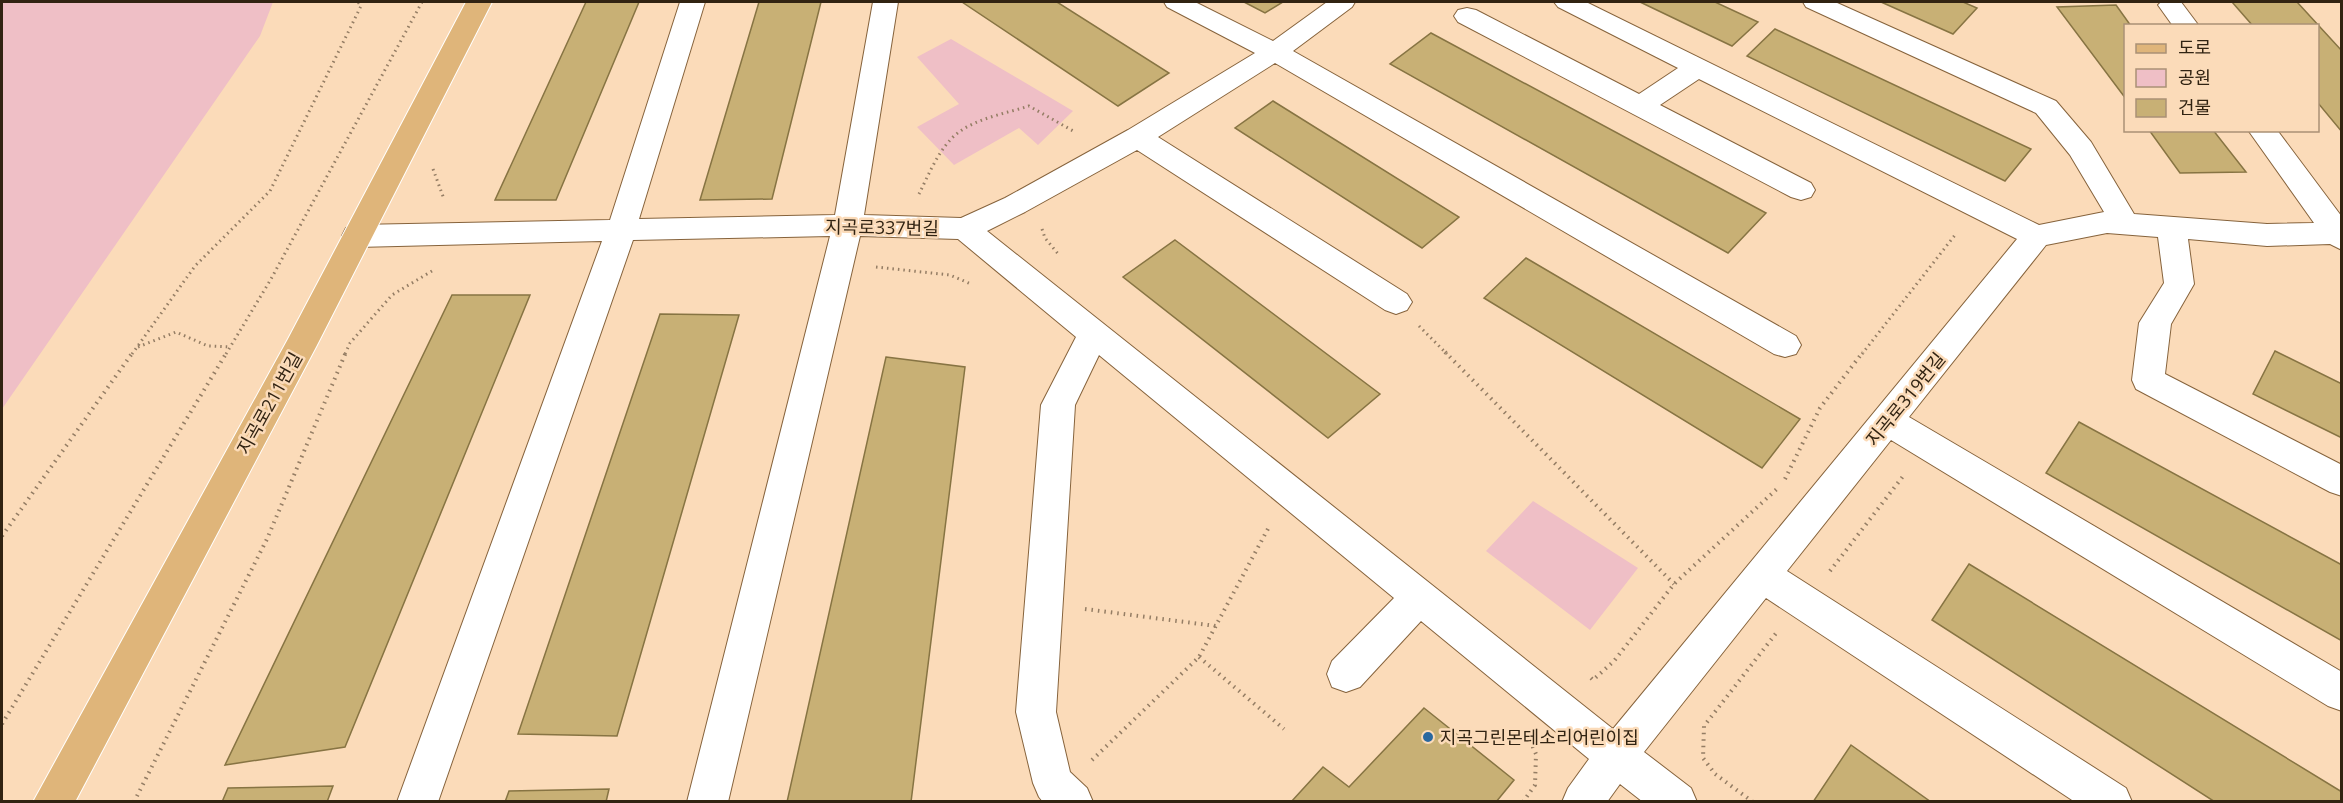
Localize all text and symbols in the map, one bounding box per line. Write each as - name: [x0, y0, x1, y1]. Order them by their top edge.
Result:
- legend: [2124, 24, 2319, 132]
- text: 도로: [2178, 35, 2211, 59]
- text: 공원: [2178, 65, 2211, 89]
- text: 건물: [2178, 95, 2211, 119]
- street label: 지곡로337번길: [825, 214, 939, 240]
- street label: 지곡로211번길: [231, 347, 307, 459]
- street label: 지곡로319번길: [1860, 347, 1950, 451]
- place label: 지곡그린몬테소리어린이집: [1440, 725, 1639, 749]
- marker: 지곡그린몬테소리어린이집: [1421, 730, 1435, 744]

